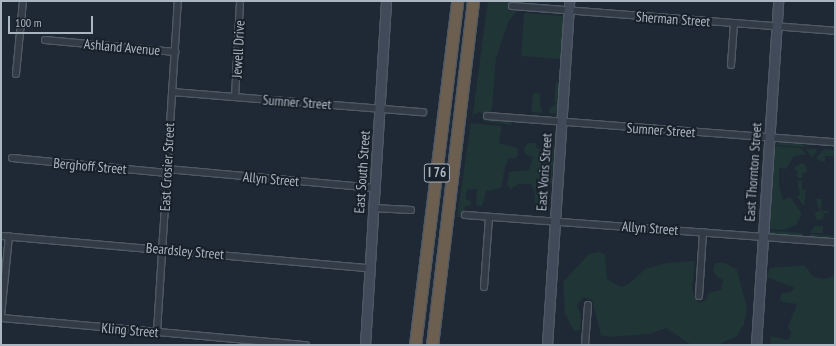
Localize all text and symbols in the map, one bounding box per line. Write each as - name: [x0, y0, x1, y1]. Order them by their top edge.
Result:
- scale bar: [10, 8, 95, 34]
- street label: Sherman Street: [635, 8, 711, 30]
- text: 100 m: [15, 15, 42, 30]
- street label: Jewell Drive: [228, 20, 248, 78]
- street label: Ashland Avenue: [83, 35, 161, 59]
- street label: Sumner Street: [262, 91, 332, 113]
- street label: Sumner Street: [626, 119, 696, 141]
- street label: East Crosier Street: [156, 122, 178, 212]
- street label: East Thornton Street: [741, 122, 765, 222]
- street label: East South Street: [351, 130, 373, 214]
- street label: East Voris Street: [533, 132, 555, 212]
- street label: Berghoff Street: [53, 154, 127, 178]
- road number: I 76: [423, 162, 451, 184]
- street label: Allyn Street: [242, 168, 300, 190]
- street label: Allyn Street: [621, 218, 679, 238]
- street label: Beardsley Street: [145, 239, 225, 263]
- street label: Kling Street: [101, 319, 159, 341]

